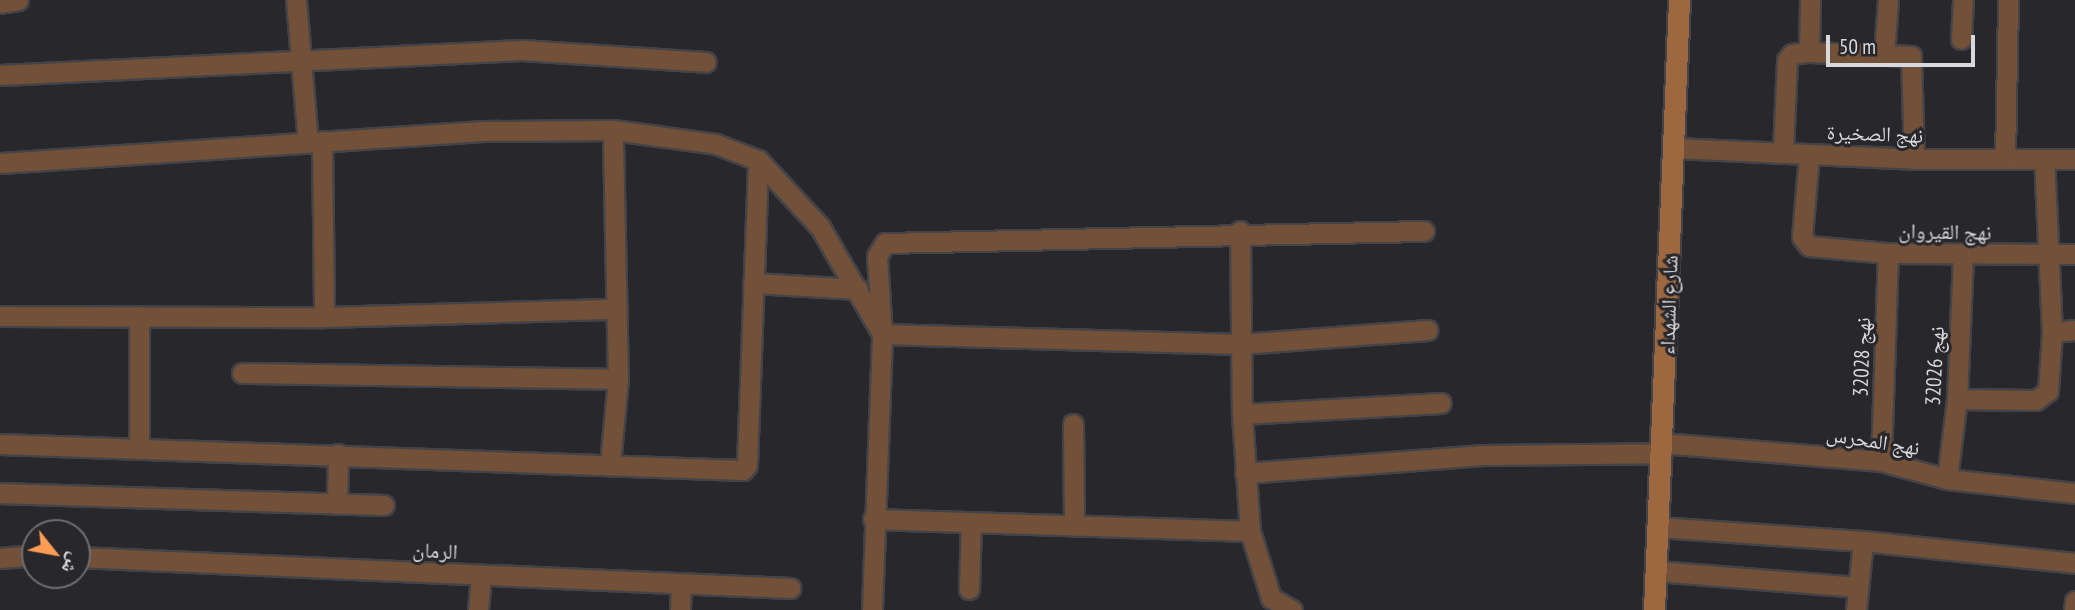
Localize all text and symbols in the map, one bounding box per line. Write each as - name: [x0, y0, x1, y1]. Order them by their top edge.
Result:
- scale bar: [1830, 21, 1979, 65]
- text: 50 m: [1839, 33, 1876, 60]
- street label: نهج الصخيرة: [1826, 120, 1924, 148]
- street label: نهج القيروان: [1898, 219, 1992, 245]
- street label: شارع الشهداء: [1655, 255, 1683, 355]
- street label: نهج 32028: [1848, 317, 1876, 397]
- street label: نهج 32026: [1920, 326, 1950, 406]
- street label: نهج المحرس: [1825, 421, 1921, 461]
- north arrow: [21, 519, 91, 589]
- street label: الرمان: [412, 537, 458, 565]
- text: ش: [57, 549, 88, 579]

